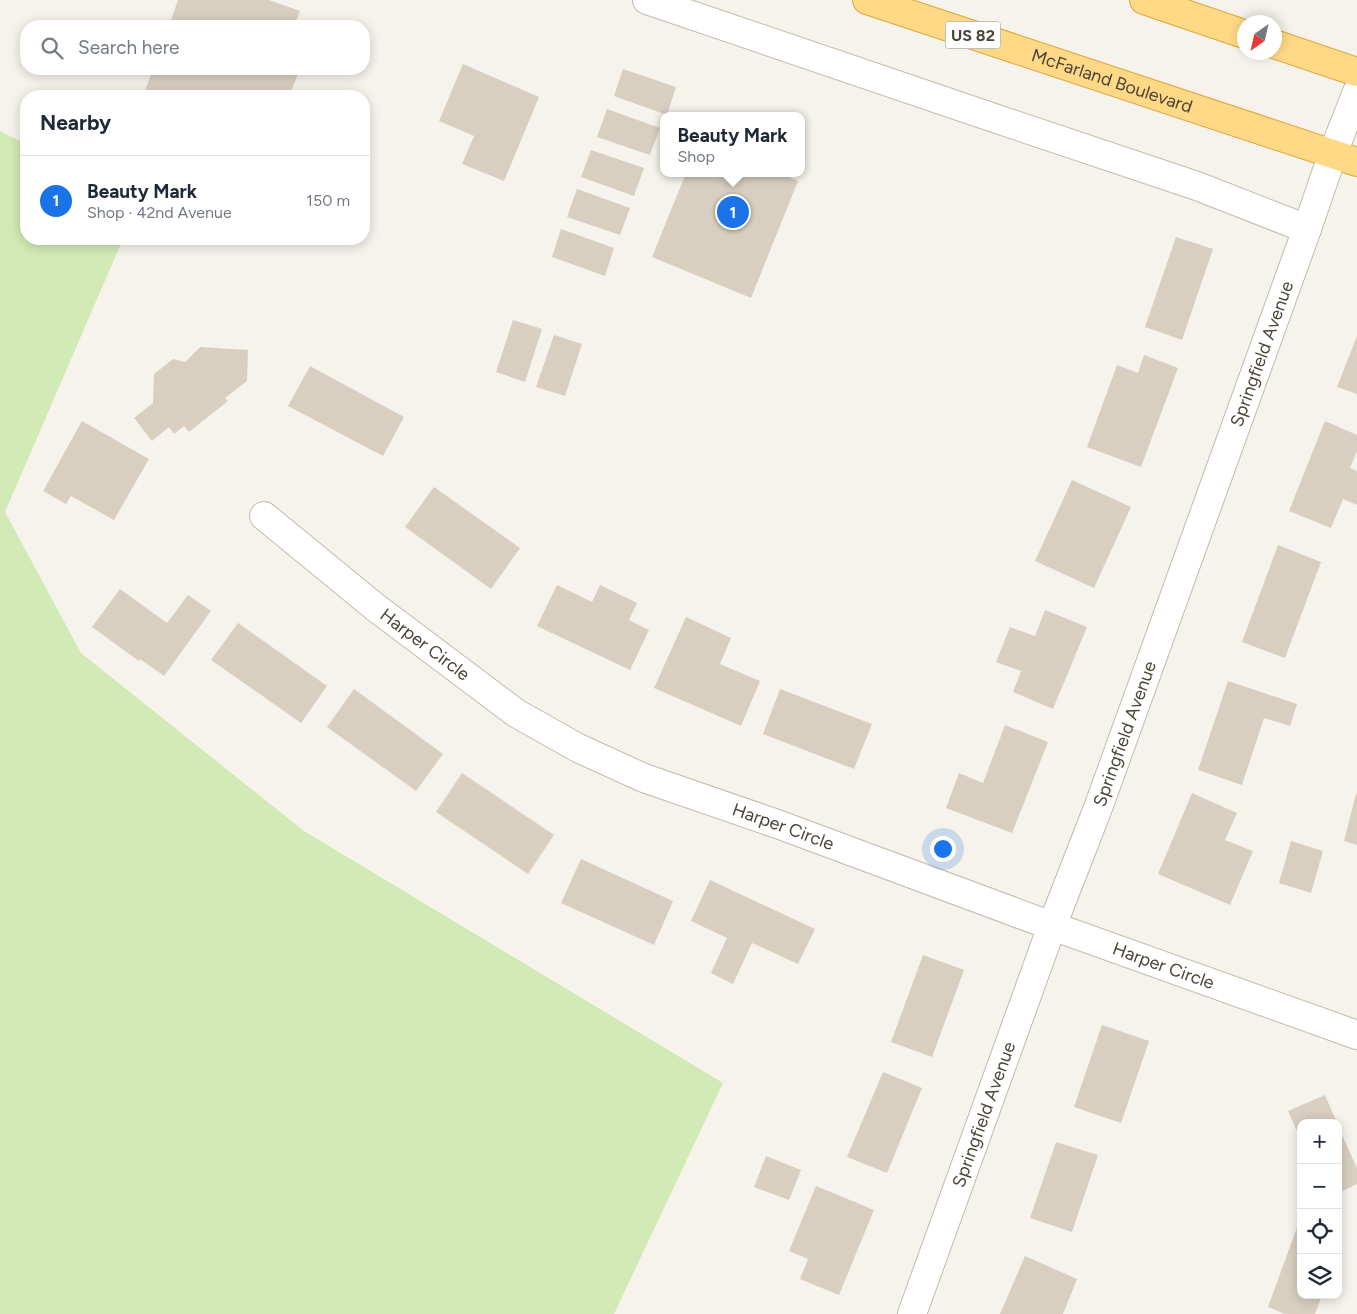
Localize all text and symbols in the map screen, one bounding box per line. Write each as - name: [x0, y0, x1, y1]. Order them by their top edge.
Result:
- north arrow: [1237, 15, 1282, 60]
- search box: [20, 20, 370, 75]
- road number: US 82: [946, 22, 1000, 48]
- icon: search: [38, 34, 66, 62]
- text: Search here: [78, 36, 180, 59]
- street label: McFarland Boulevard: [1029, 44, 1195, 118]
- text: Nearby: [40, 110, 111, 135]
- popup: [660, 112, 805, 177]
- text: Beauty Mark: [677, 124, 788, 147]
- text: Shop: [677, 147, 715, 166]
- text: Beauty Mark: [87, 180, 197, 203]
- text: 1: [53, 191, 59, 210]
- text: 150 m: [306, 191, 350, 210]
- pin: 1: [717, 193, 749, 231]
- text: Shop · 42nd Avenue: [87, 203, 232, 222]
- street label: Springfield Avenue: [1226, 278, 1298, 430]
- street label: Harper Circle: [376, 604, 474, 685]
- street label: Springfield Avenue: [1088, 658, 1161, 810]
- street label: Harper Circle: [729, 798, 837, 855]
- your location: [930, 836, 956, 862]
- street label: Harper Circle: [1110, 938, 1218, 994]
- street label: Springfield Avenue: [948, 1039, 1020, 1190]
- map controls: [1297, 1119, 1342, 1299]
- button: +: [1297, 1119, 1342, 1164]
- button: −: [1297, 1164, 1342, 1209]
- button: locate: [1297, 1209, 1342, 1254]
- button: layers: [1297, 1254, 1342, 1299]

